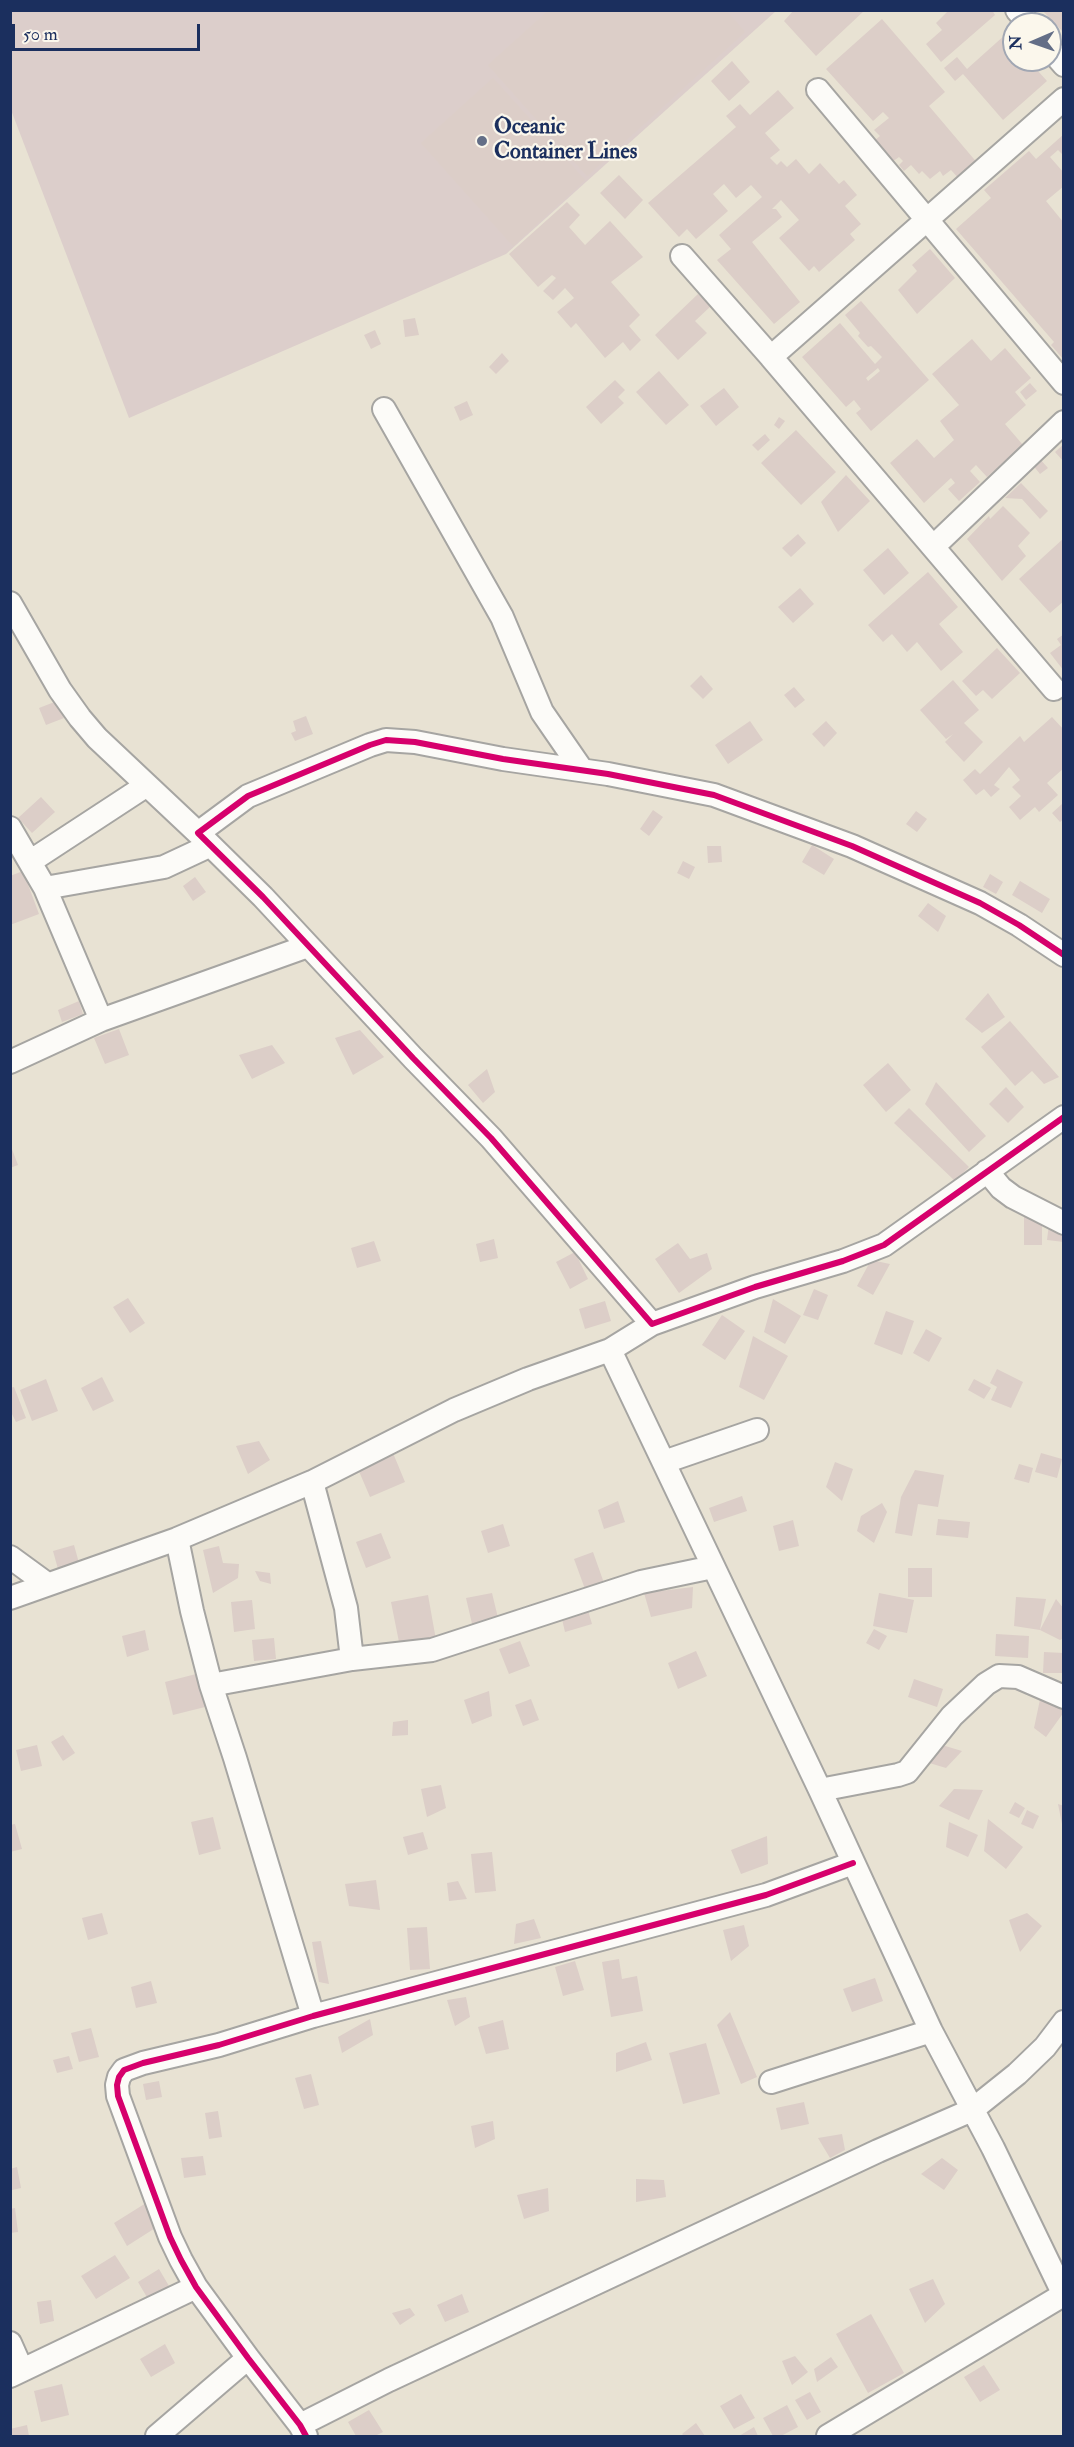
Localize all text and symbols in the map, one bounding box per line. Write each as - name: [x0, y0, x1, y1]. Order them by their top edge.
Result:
- scale bar: [15, 12, 202, 50]
- north arrow: [1002, 12, 1062, 72]
- text: 50 m: [23, 23, 58, 46]
- text: N: [1006, 35, 1026, 50]
- place label: Oceanic Container Lines: [494, 115, 637, 166]
- marker: Oceanic Container Lines: [475, 134, 489, 148]

